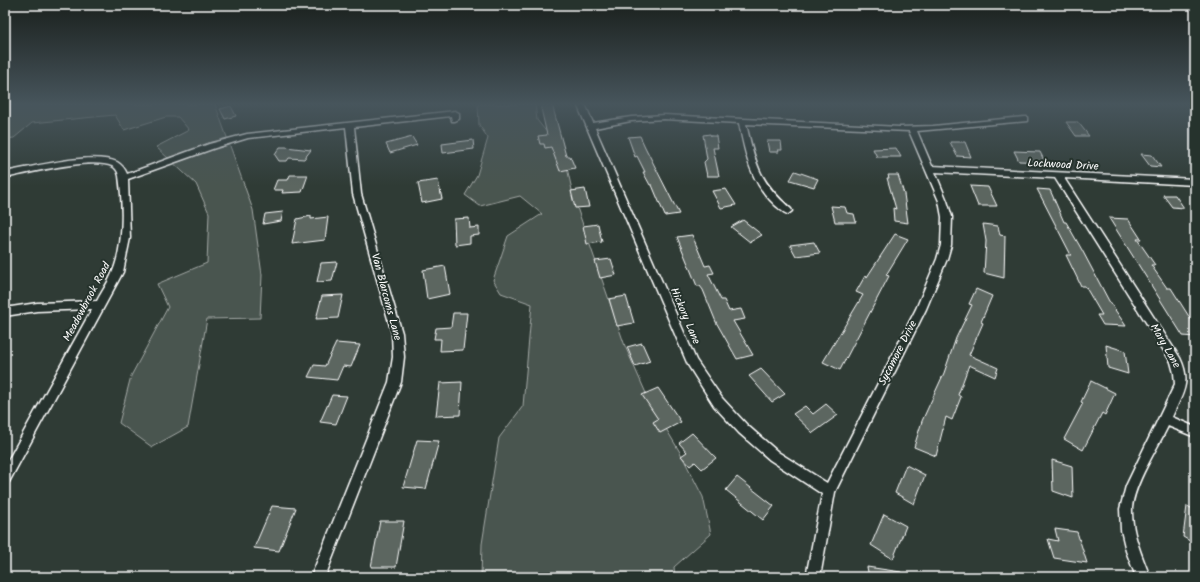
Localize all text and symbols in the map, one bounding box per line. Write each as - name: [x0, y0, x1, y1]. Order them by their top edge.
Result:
- street label: Lockwood Drive: [1027, 154, 1099, 176]
- street label: Van Blarcoms Lane: [366, 251, 406, 343]
- street label: Meadowbrook Road: [58, 259, 116, 345]
- street label: Hickory Lane: [665, 285, 705, 347]
- street label: Sycamore Drive: [874, 317, 922, 389]
- street label: Mary Lane: [1145, 320, 1185, 372]

